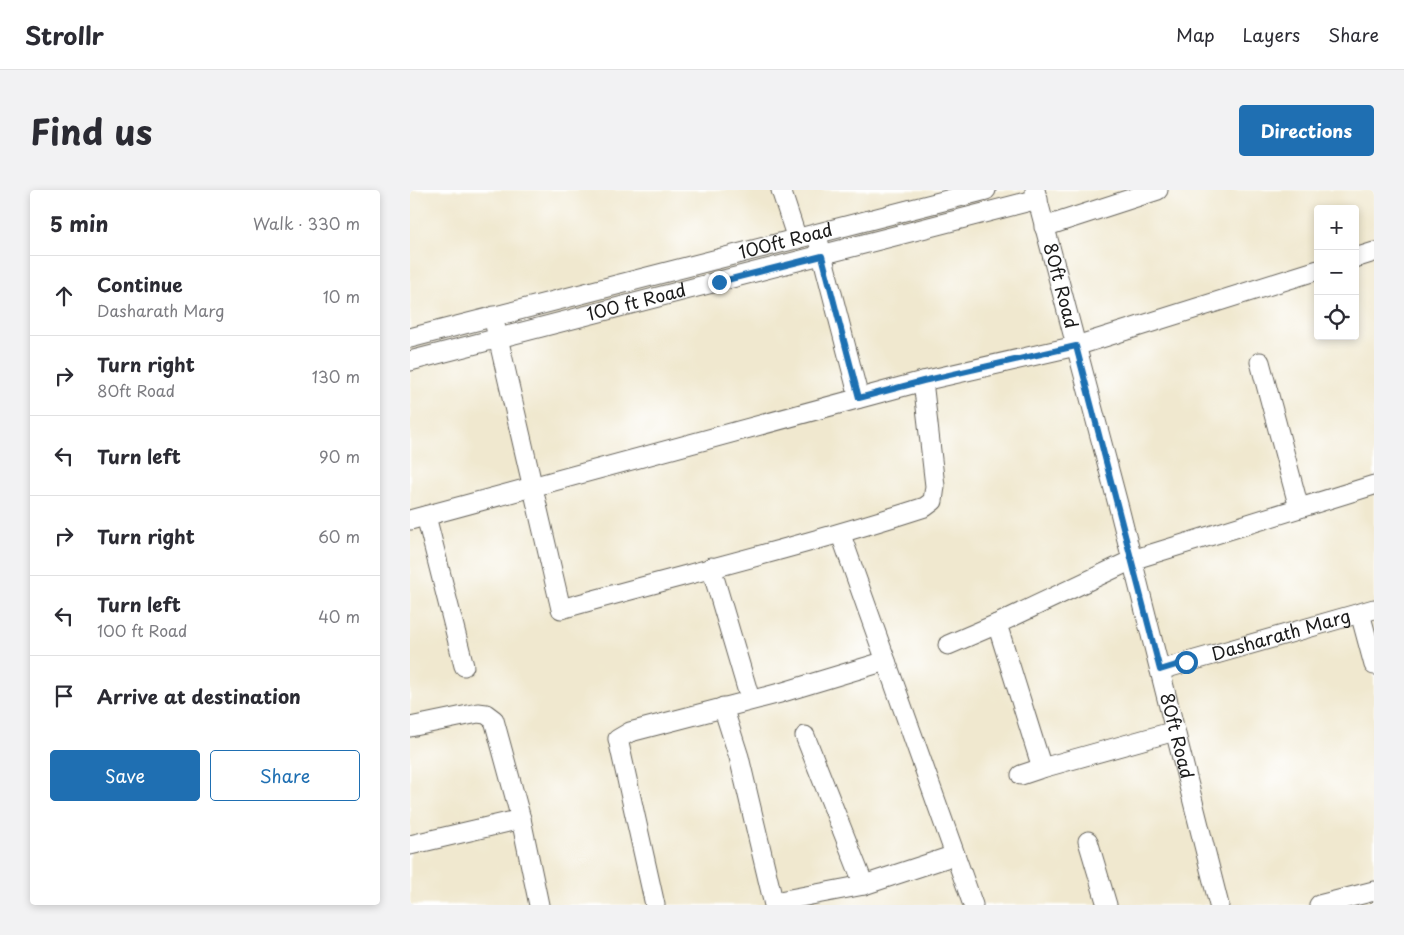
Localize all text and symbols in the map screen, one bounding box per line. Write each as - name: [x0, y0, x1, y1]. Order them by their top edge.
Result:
- text: Strollr: [25, 17, 104, 53]
- text: Map: [1176, 21, 1215, 48]
- text: Layers: [1243, 21, 1300, 48]
- text: Share: [1328, 21, 1379, 48]
- text: Find us: [30, 104, 152, 157]
- button: Directions: [1239, 105, 1374, 156]
- map controls: [1314, 205, 1359, 340]
- button: +: [1314, 205, 1359, 250]
- text: 5 min: [50, 207, 108, 239]
- text: Walk · 330 m: [253, 211, 360, 235]
- street label: 100ft Road: [736, 215, 835, 265]
- street label: 80ft Road: [1037, 239, 1086, 331]
- button: −: [1314, 250, 1359, 295]
- text: Continue: [97, 270, 183, 298]
- route end: [708, 271, 731, 294]
- street label: 100 ft Road: [584, 275, 689, 327]
- icon: ahead: [50, 282, 78, 310]
- text: 10 m: [323, 284, 360, 308]
- button: locate: [1314, 295, 1359, 340]
- text: Dasharath Marg: [97, 298, 224, 322]
- text: Turn right: [97, 350, 195, 378]
- icon: right: [50, 362, 78, 390]
- text: 130 m: [312, 364, 360, 388]
- text: 80ft Road: [97, 378, 175, 402]
- icon: left: [50, 442, 78, 470]
- text: Turn left: [97, 442, 181, 470]
- text: 90 m: [319, 444, 360, 468]
- icon: right: [50, 522, 78, 550]
- text: Turn right: [97, 522, 195, 550]
- text: 60 m: [318, 524, 360, 548]
- text: Turn left: [97, 590, 181, 618]
- street label: Dasharath Marg: [1208, 601, 1353, 667]
- icon: left: [50, 602, 78, 630]
- text: 40 m: [318, 604, 360, 628]
- text: 100 ft Road: [97, 618, 187, 642]
- route start: [1175, 651, 1198, 674]
- icon: arrive: [50, 682, 78, 710]
- text: Arrive at destination: [97, 682, 301, 710]
- street label: 80ft Road: [1154, 690, 1202, 782]
- button: Save: [50, 750, 200, 801]
- button: Share: [210, 750, 360, 801]

